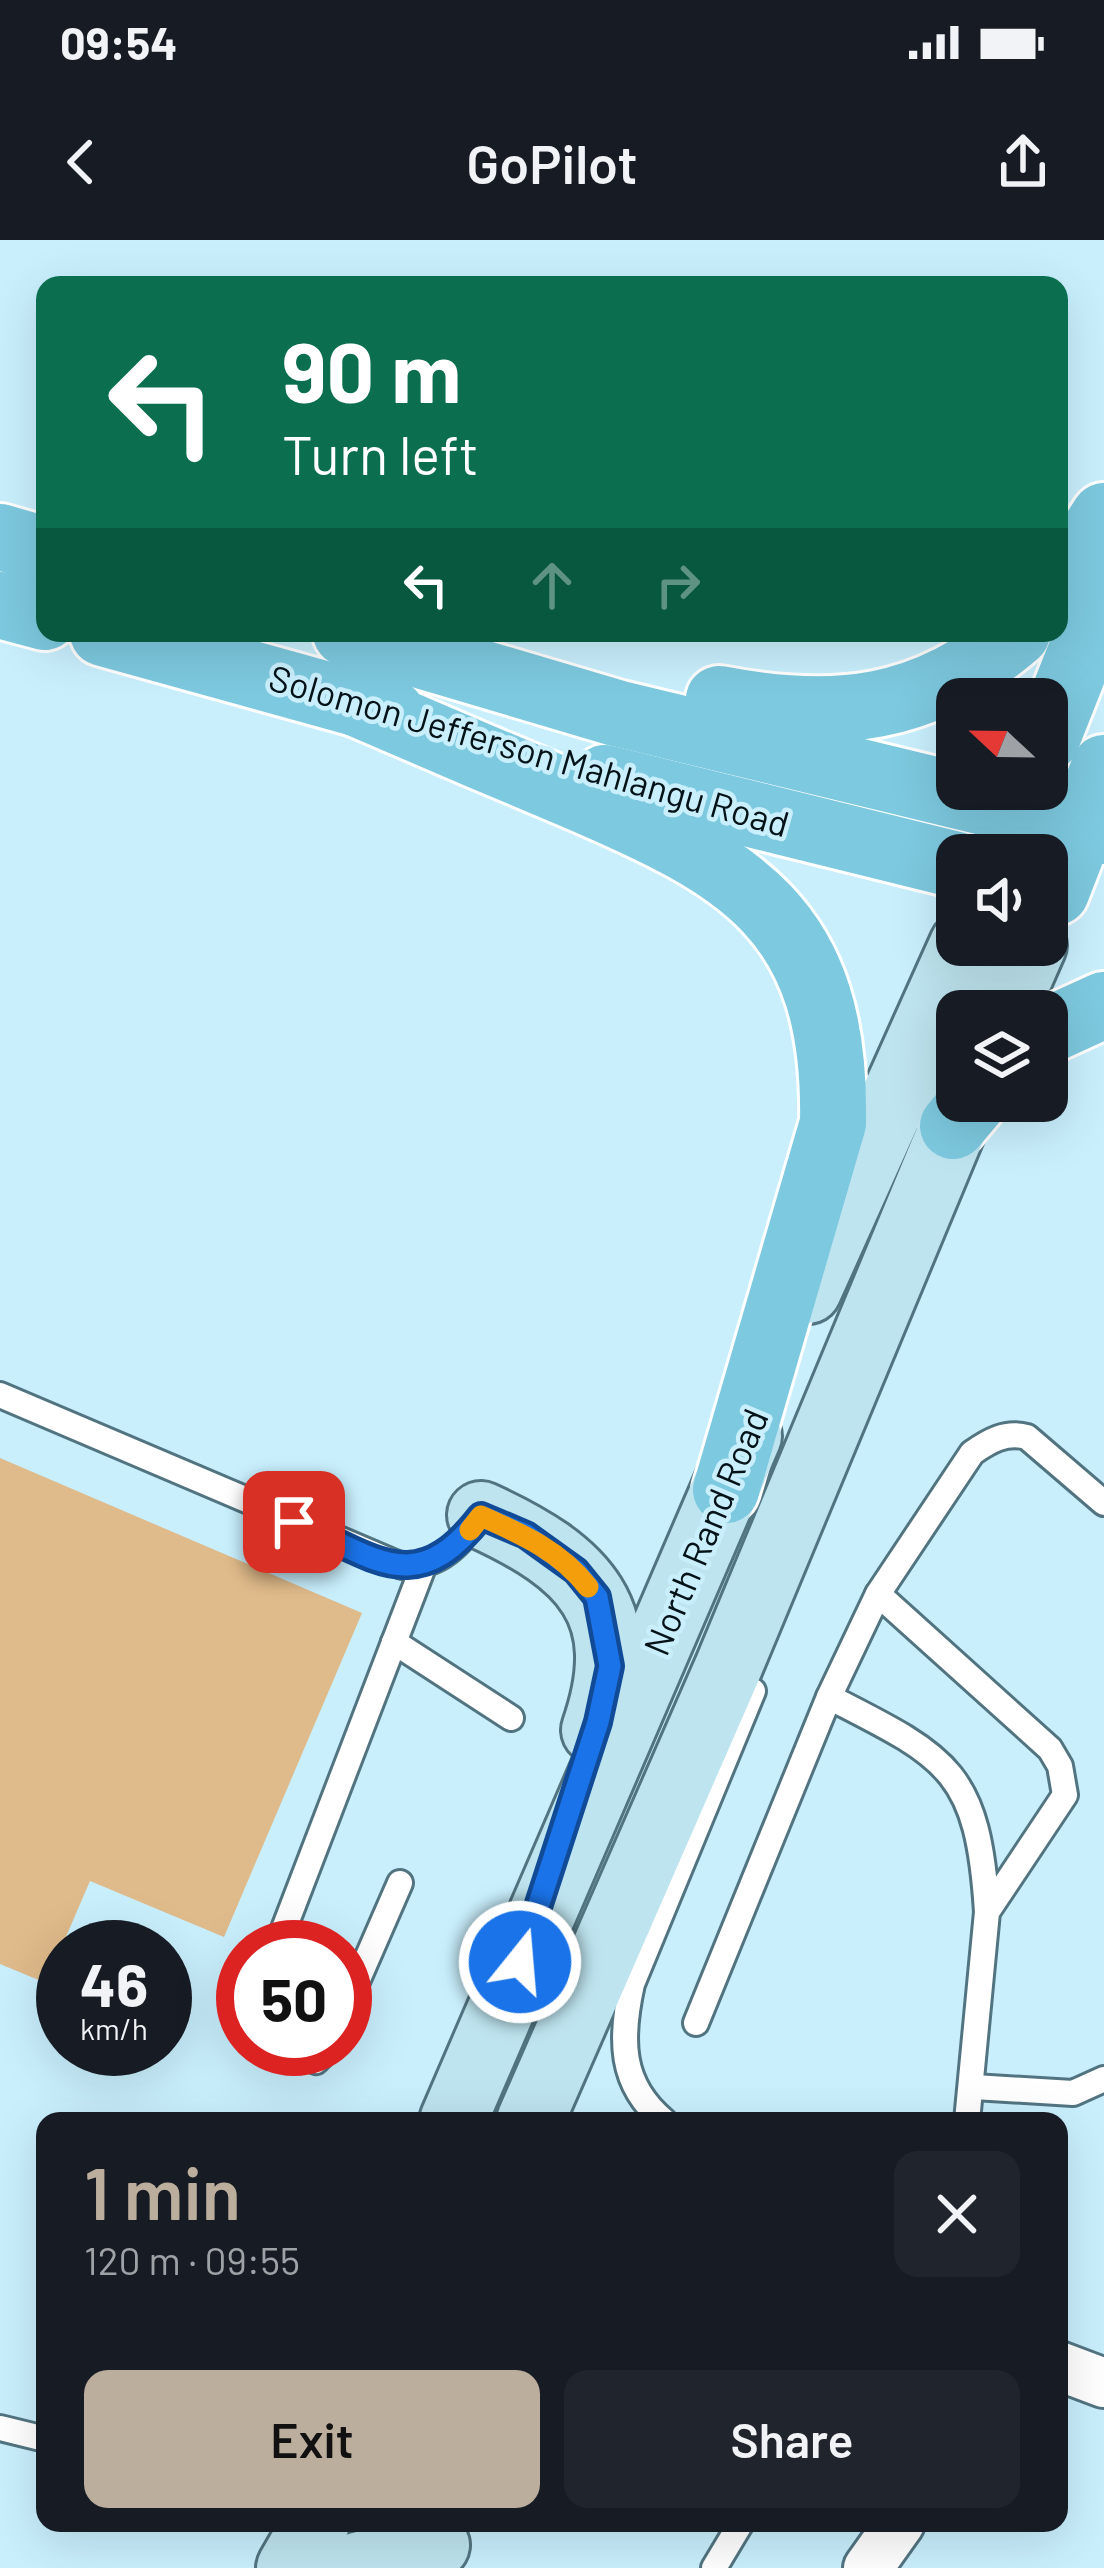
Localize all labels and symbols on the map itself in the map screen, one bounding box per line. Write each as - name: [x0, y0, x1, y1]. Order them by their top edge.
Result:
- street label: Solomon Jefferson Mahlangu Road: [265, 655, 794, 844]
- north arrow: [936, 678, 1068, 810]
- street label: North Rand Road: [633, 1402, 776, 1661]
- pin: [243, 1471, 345, 1573]
- position arrow: [457, 1899, 583, 2025]
- speed limit sign: 50: [216, 1920, 372, 2076]

